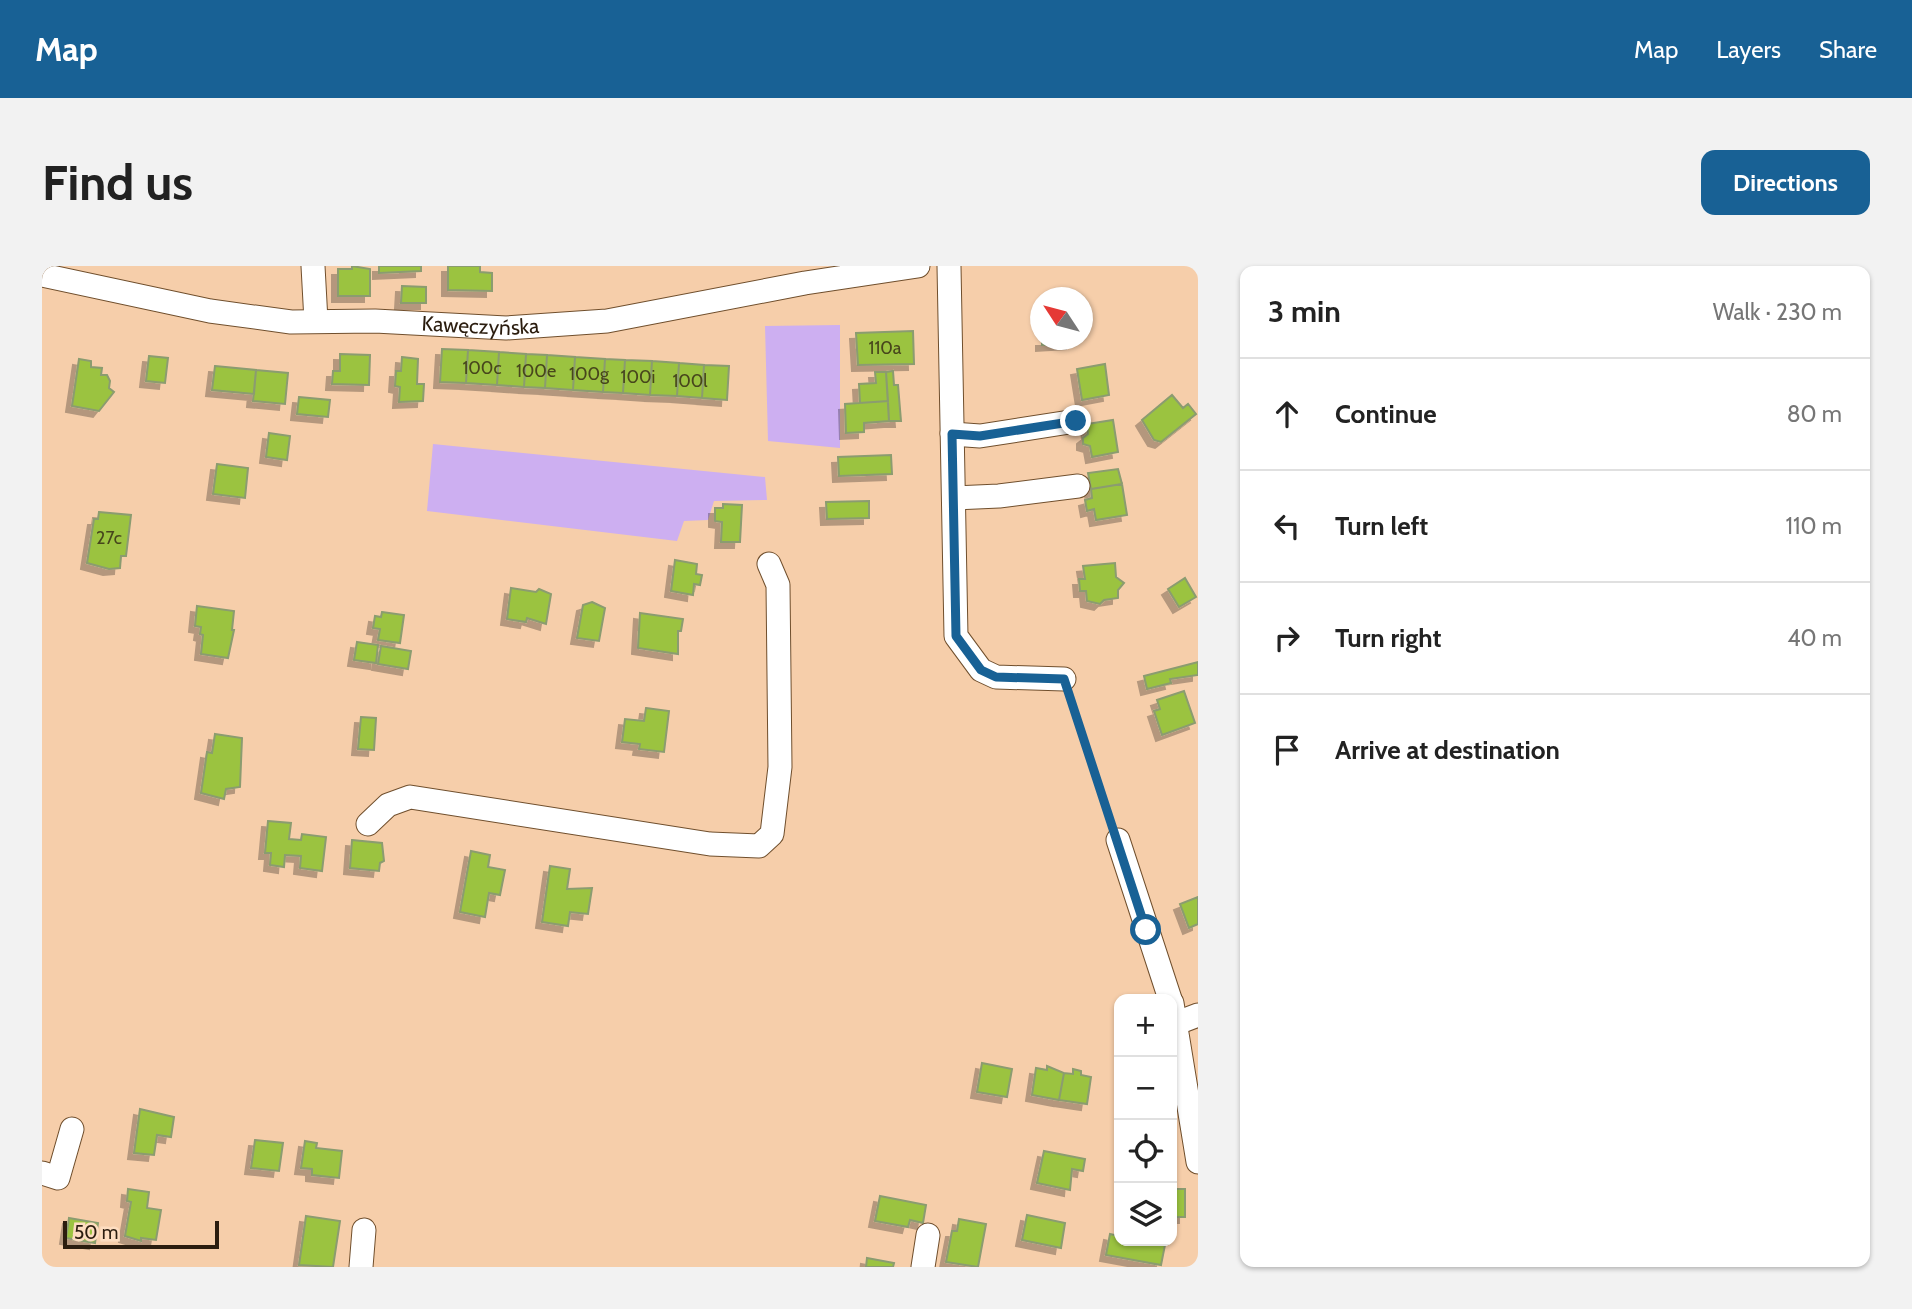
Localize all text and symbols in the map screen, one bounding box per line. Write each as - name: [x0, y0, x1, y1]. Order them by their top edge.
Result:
- text: Map: [35, 29, 98, 69]
- text: Map: [1634, 35, 1678, 64]
- text: Layers: [1716, 35, 1781, 64]
- text: Share: [1819, 35, 1877, 64]
- button: Directions: [1701, 150, 1870, 215]
- text: Find us: [42, 153, 193, 212]
- north arrow: [1030, 287, 1093, 350]
- text: 3 min: [1268, 293, 1341, 330]
- text: Walk · 230 m: [1713, 298, 1842, 326]
- street label: Kawęczyńska: [421, 311, 540, 340]
- house number: 110a: [869, 337, 902, 359]
- house number: 100c: [462, 357, 502, 379]
- house number: 100e: [516, 360, 556, 382]
- house number: 100g: [569, 363, 610, 385]
- house number: 100i: [621, 366, 655, 388]
- house number: 100l: [672, 370, 708, 392]
- icon: ahead: [1268, 395, 1306, 433]
- text: Continue: [1335, 398, 1437, 430]
- text: 80 m: [1787, 400, 1842, 428]
- route end: [1060, 405, 1091, 436]
- icon: left: [1268, 507, 1306, 545]
- text: Turn left: [1335, 510, 1428, 542]
- text: 110 m: [1786, 512, 1842, 540]
- house number: 27c: [96, 527, 122, 549]
- icon: right: [1268, 619, 1306, 657]
- text: Turn right: [1335, 622, 1441, 654]
- text: 40 m: [1787, 624, 1842, 652]
- icon: arrive: [1268, 731, 1306, 769]
- text: Arrive at destination: [1335, 734, 1560, 766]
- route start: [1130, 914, 1161, 945]
- map controls: [1114, 994, 1177, 1246]
- button: +: [1114, 994, 1177, 1057]
- button: −: [1114, 1057, 1177, 1120]
- button: locate: [1114, 1120, 1177, 1183]
- button: layers: [1114, 1183, 1177, 1246]
- scale bar: [63, 1218, 219, 1250]
- text: 50 m: [74, 1221, 118, 1244]

